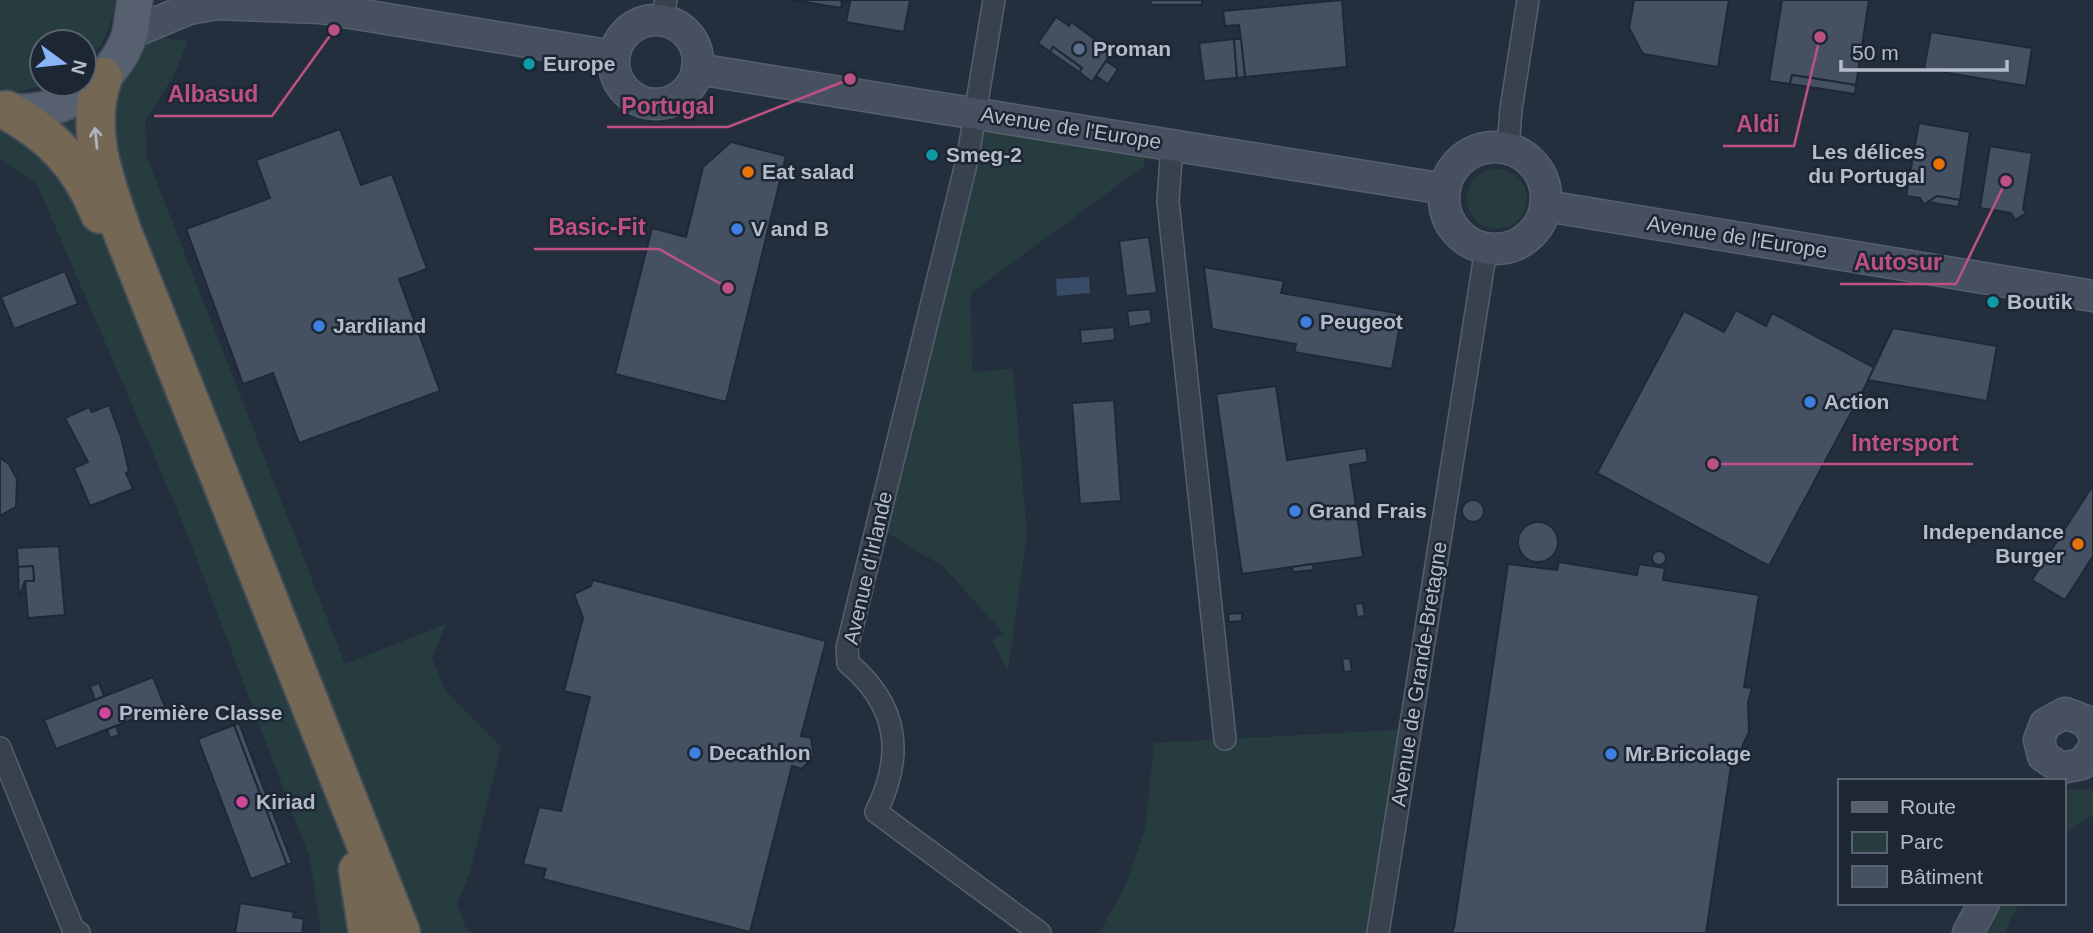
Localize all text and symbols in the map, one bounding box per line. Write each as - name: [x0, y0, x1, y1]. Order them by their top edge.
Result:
- north arrow: [28, 28, 98, 98]
- scale bar: [1841, 28, 2007, 72]
- place label: Proman: [1093, 37, 1171, 60]
- marker: Proman: [1071, 41, 1087, 57]
- text: 50 m: [1852, 41, 1899, 64]
- place label: Europe: [543, 52, 615, 75]
- marker: Europe: [521, 56, 537, 72]
- text: N: [67, 58, 91, 77]
- callout: Albasud: [154, 72, 272, 116]
- text: Albasud: [168, 81, 258, 107]
- callout: Portugal: [607, 83, 728, 127]
- text: Portugal: [621, 93, 715, 119]
- street label: Avenue de l'Europe: [979, 102, 1163, 153]
- callout: Aldi: [1723, 102, 1794, 146]
- text: Aldi: [1736, 111, 1780, 137]
- one-way arrow: [89, 127, 102, 150]
- place label: Les délices du Portugal: [1808, 140, 1925, 187]
- place label: Smeg-2: [946, 143, 1022, 166]
- marker: Smeg-2: [924, 147, 940, 163]
- marker: Les délices du Portugal: [1931, 156, 1947, 172]
- place label: Eat salad: [762, 160, 854, 183]
- marker: Eat salad: [740, 164, 756, 180]
- callout: Basic-Fit: [534, 205, 659, 249]
- street label: Avenue de l'Europe: [1645, 211, 1829, 262]
- text: Basic-Fit: [548, 214, 646, 240]
- place label: V and B: [751, 217, 829, 240]
- marker: V and B: [729, 221, 745, 237]
- callout: Autosur: [1840, 240, 1956, 284]
- text: Autosur: [1854, 249, 1942, 275]
- place label: Boutik: [2007, 290, 2073, 313]
- marker: Boutik: [1985, 294, 2001, 310]
- place label: Peugeot: [1320, 310, 1403, 333]
- place label: Jardiland: [333, 314, 426, 337]
- marker: Peugeot: [1298, 314, 1314, 330]
- marker: Jardiland: [311, 318, 327, 334]
- place label: Action: [1824, 390, 1889, 413]
- marker: Action: [1802, 394, 1818, 410]
- callout: Intersport: [1837, 420, 1973, 464]
- text: Intersport: [1851, 430, 1959, 456]
- street label: Avenue d'Irlande: [839, 489, 896, 647]
- place label: Grand Frais: [1309, 499, 1427, 522]
- marker: Grand Frais: [1287, 503, 1303, 519]
- place label: Independance Burger: [1923, 520, 2064, 567]
- marker: Independance Burger: [2070, 536, 2086, 552]
- street label: Avenue de Grande-Bretagne: [1386, 540, 1451, 808]
- place label: Première Classe: [119, 701, 282, 724]
- marker: Première Classe: [97, 705, 113, 721]
- place label: Decathlon: [709, 741, 811, 764]
- place label: Mr.Bricolage: [1625, 742, 1751, 765]
- marker: Decathlon: [687, 745, 703, 761]
- marker: Mr.Bricolage: [1603, 746, 1619, 762]
- legend: [1838, 779, 2065, 905]
- place label: Kiriad: [256, 790, 316, 813]
- marker: Kiriad: [234, 794, 250, 810]
- text: Route: [1900, 795, 1956, 818]
- text: Parc: [1900, 830, 1943, 853]
- text: Bâtiment: [1900, 865, 1983, 888]

